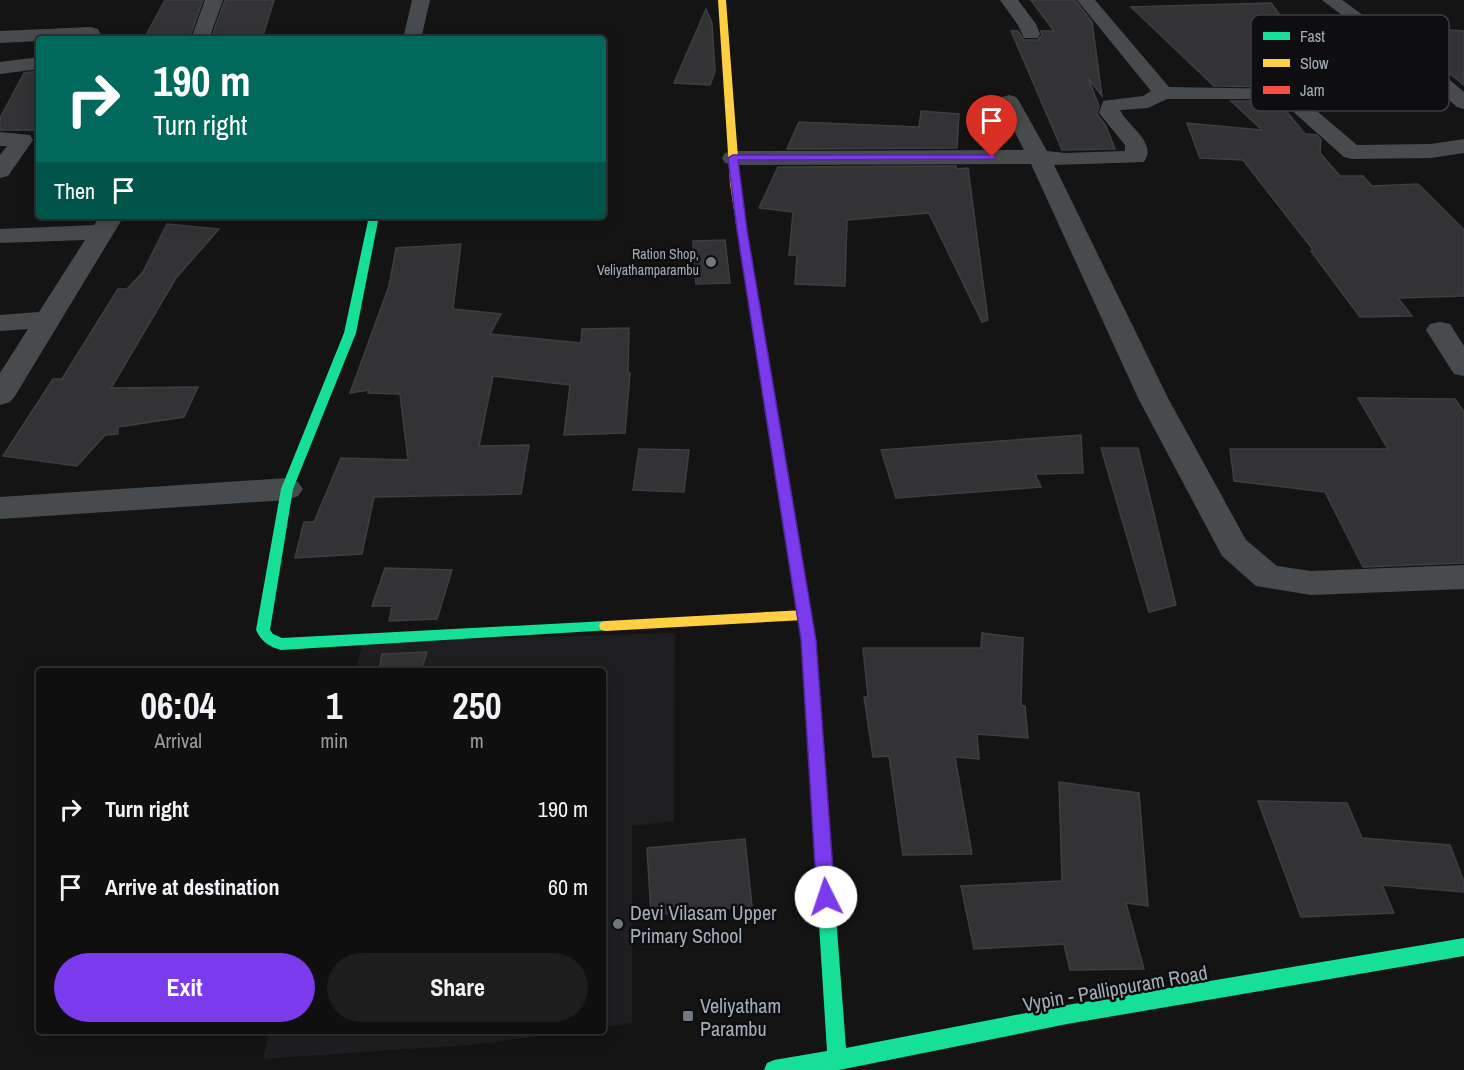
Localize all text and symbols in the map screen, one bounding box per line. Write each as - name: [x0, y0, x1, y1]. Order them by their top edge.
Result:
- legend: [1251, 15, 1449, 111]
- text: Fast: [1300, 25, 1325, 47]
- text: Slow: [1300, 52, 1329, 74]
- text: 190 m: [153, 53, 251, 109]
- icon: right: [54, 60, 132, 138]
- text: Jam: [1300, 79, 1325, 101]
- pin: [966, 95, 1017, 157]
- icon: arrive: [975, 104, 1008, 137]
- text: Turn right: [153, 107, 247, 143]
- icon: arrive: [107, 174, 140, 207]
- text: Then: [54, 176, 95, 206]
- place label: Ration Shop, Veliyathamparambu: [597, 245, 699, 279]
- marker: Ration Shop, Veliyathamparambu: [704, 255, 718, 269]
- text: 06:04: [140, 682, 216, 730]
- text: 1: [326, 682, 342, 730]
- text: 250: [452, 682, 502, 730]
- text: Arrival: [155, 727, 202, 754]
- text: min: [320, 727, 348, 754]
- text: m: [470, 727, 484, 754]
- icon: right: [54, 793, 87, 826]
- text: Turn right: [105, 794, 189, 824]
- text: 190 m: [538, 794, 588, 824]
- position arrow: [794, 865, 858, 929]
- icon: arrive: [54, 871, 87, 904]
- text: Arrive at destination: [105, 872, 279, 902]
- text: 60 m: [548, 872, 588, 902]
- place label: Devi Vilasam Upper Primary School: [630, 899, 777, 949]
- marker: Devi Vilasam Upper Primary School: [611, 917, 625, 931]
- button: Exit: [54, 953, 315, 1022]
- button: Share: [327, 953, 588, 1022]
- street label: Vypin - Pallippuram Road: [1020, 958, 1210, 1018]
- place label: Veliyatham Parambu: [700, 992, 781, 1042]
- marker: Veliyatham Parambu: [681, 1009, 695, 1023]

